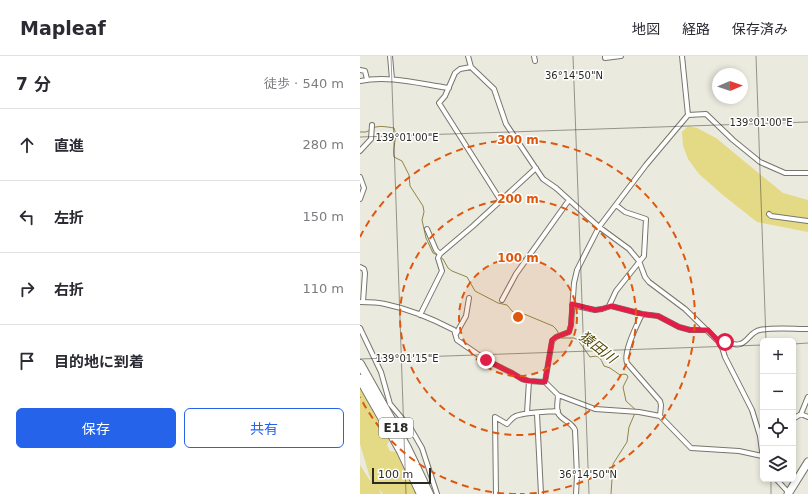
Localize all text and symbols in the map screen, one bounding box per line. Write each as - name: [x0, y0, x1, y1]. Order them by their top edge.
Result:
- text: Mapleaf: [20, 17, 106, 39]
- text: 地図: [632, 21, 660, 37]
- text: 経路: [682, 21, 710, 37]
- text: 保存済み: [732, 21, 788, 37]
- north arrow: [712, 68, 748, 104]
- text: 36°14'50"N: [545, 70, 603, 81]
- text: 7 分: [16, 74, 51, 94]
- text: 徒歩 · 540 m: [264, 76, 344, 91]
- text: 139°01'00"E: [729, 117, 793, 128]
- text: 139°01'00"E: [375, 132, 439, 143]
- text: 300 m: [497, 133, 539, 147]
- icon: ahead: [16, 134, 38, 156]
- text: 直進: [54, 137, 84, 155]
- text: 280 m: [302, 137, 344, 152]
- text: 200 m: [497, 192, 539, 206]
- icon: left: [16, 206, 38, 228]
- text: 左折: [54, 209, 84, 227]
- text: 150 m: [302, 209, 344, 224]
- text: 100 m: [497, 251, 539, 265]
- icon: right: [16, 278, 38, 300]
- text: 右折: [54, 281, 84, 299]
- text: 110 m: [302, 281, 344, 296]
- centre of rings: [511, 310, 525, 324]
- water label: 猿田川: [577, 328, 621, 367]
- route start: [716, 333, 734, 351]
- map controls: [760, 338, 796, 482]
- button: +: [760, 338, 796, 374]
- icon: arrive: [16, 350, 38, 372]
- route end: [477, 351, 495, 369]
- text: 目的地に到着: [54, 353, 144, 371]
- text: 139°01'15"E: [375, 353, 439, 364]
- button: −: [760, 374, 796, 410]
- button: 保存: [16, 408, 176, 448]
- button: 共有: [184, 408, 344, 448]
- button: locate: [760, 410, 796, 446]
- road number: E18: [379, 418, 413, 438]
- button: layers: [760, 446, 796, 482]
- scale bar: [372, 466, 431, 485]
- text: 100 m: [378, 468, 413, 481]
- text: 36°14'50"N: [559, 469, 617, 480]

